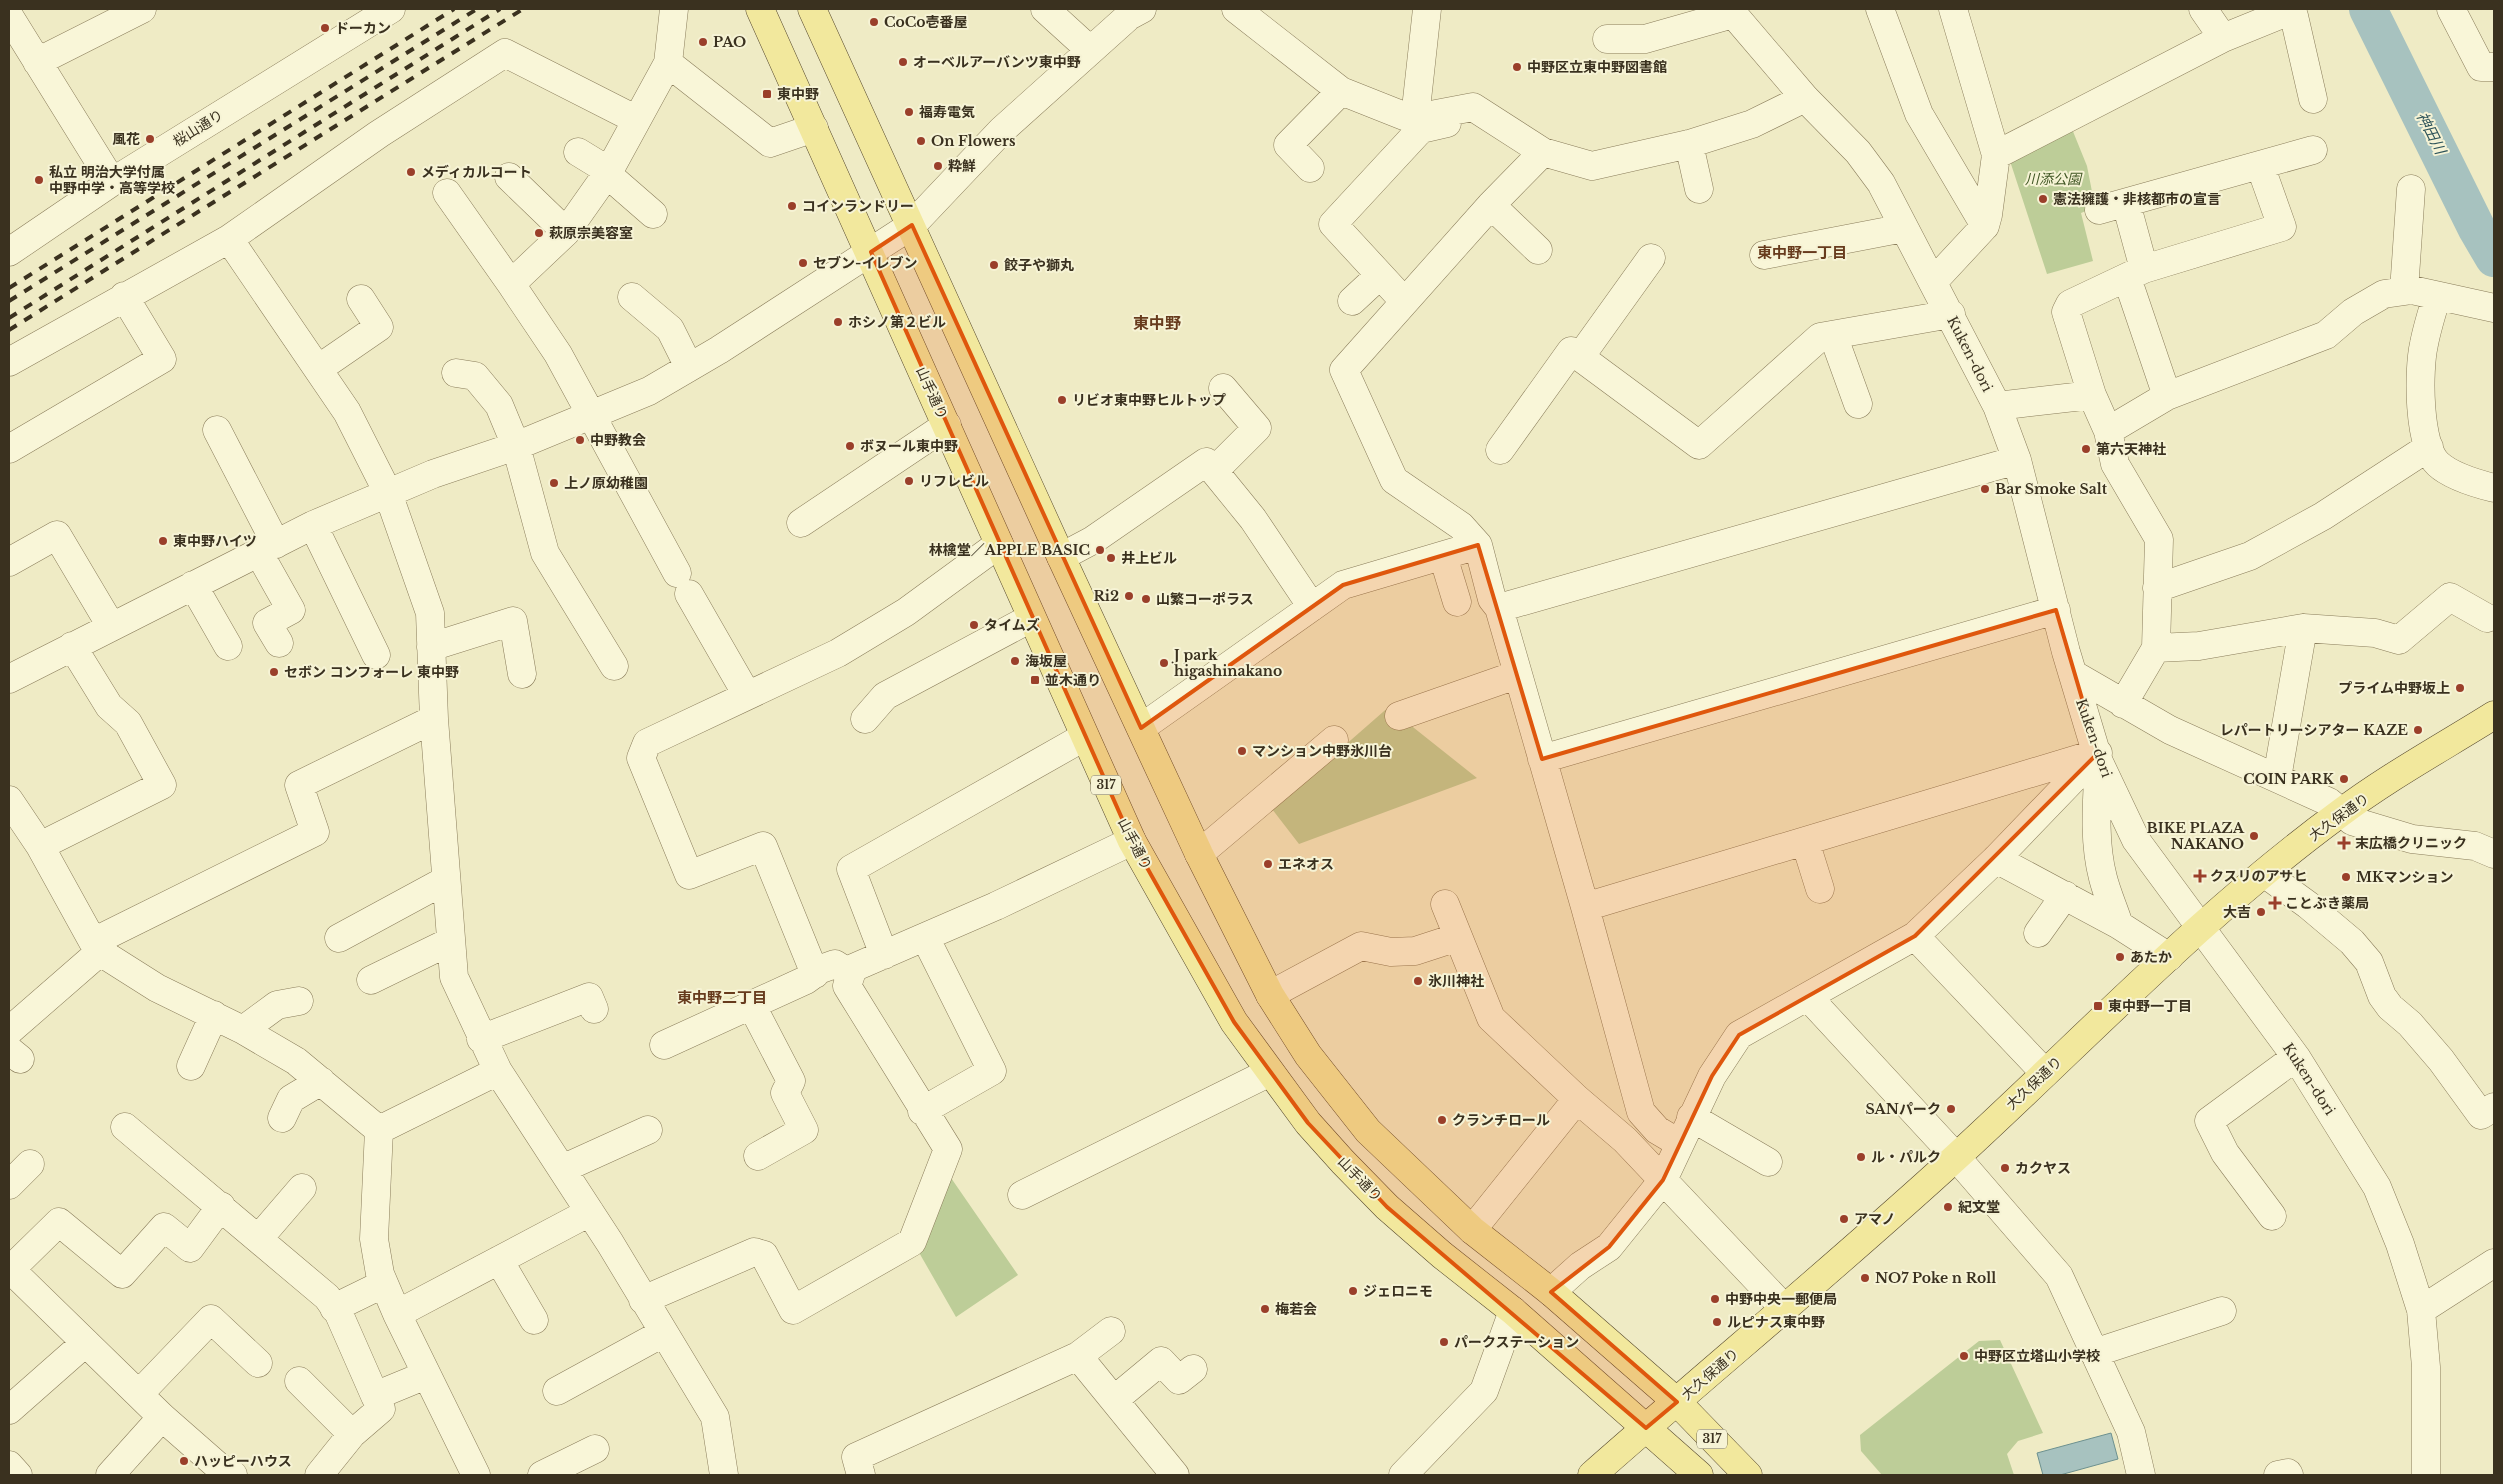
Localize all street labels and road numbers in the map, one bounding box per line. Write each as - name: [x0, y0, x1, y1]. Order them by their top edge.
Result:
- street label: 桜山通り: [169, 106, 227, 150]
- street label: Kuken-dori: [1943, 313, 1997, 395]
- street label: 山手通り: [912, 364, 952, 422]
- street label: Kuken-dori: [2072, 696, 2116, 780]
- road number: 317: [1091, 776, 1121, 794]
- street label: 大久保通り: [2305, 789, 2373, 845]
- street label: 山手通り: [1114, 815, 1156, 873]
- street label: Kuken-dori: [2279, 1040, 2339, 1119]
- street label: 大久保通り: [2002, 1053, 2066, 1113]
- street label: 山手通り: [1334, 1153, 1386, 1205]
- street label: 大久保通り: [1678, 1344, 1742, 1404]
- road number: 317: [1697, 1430, 1727, 1448]

